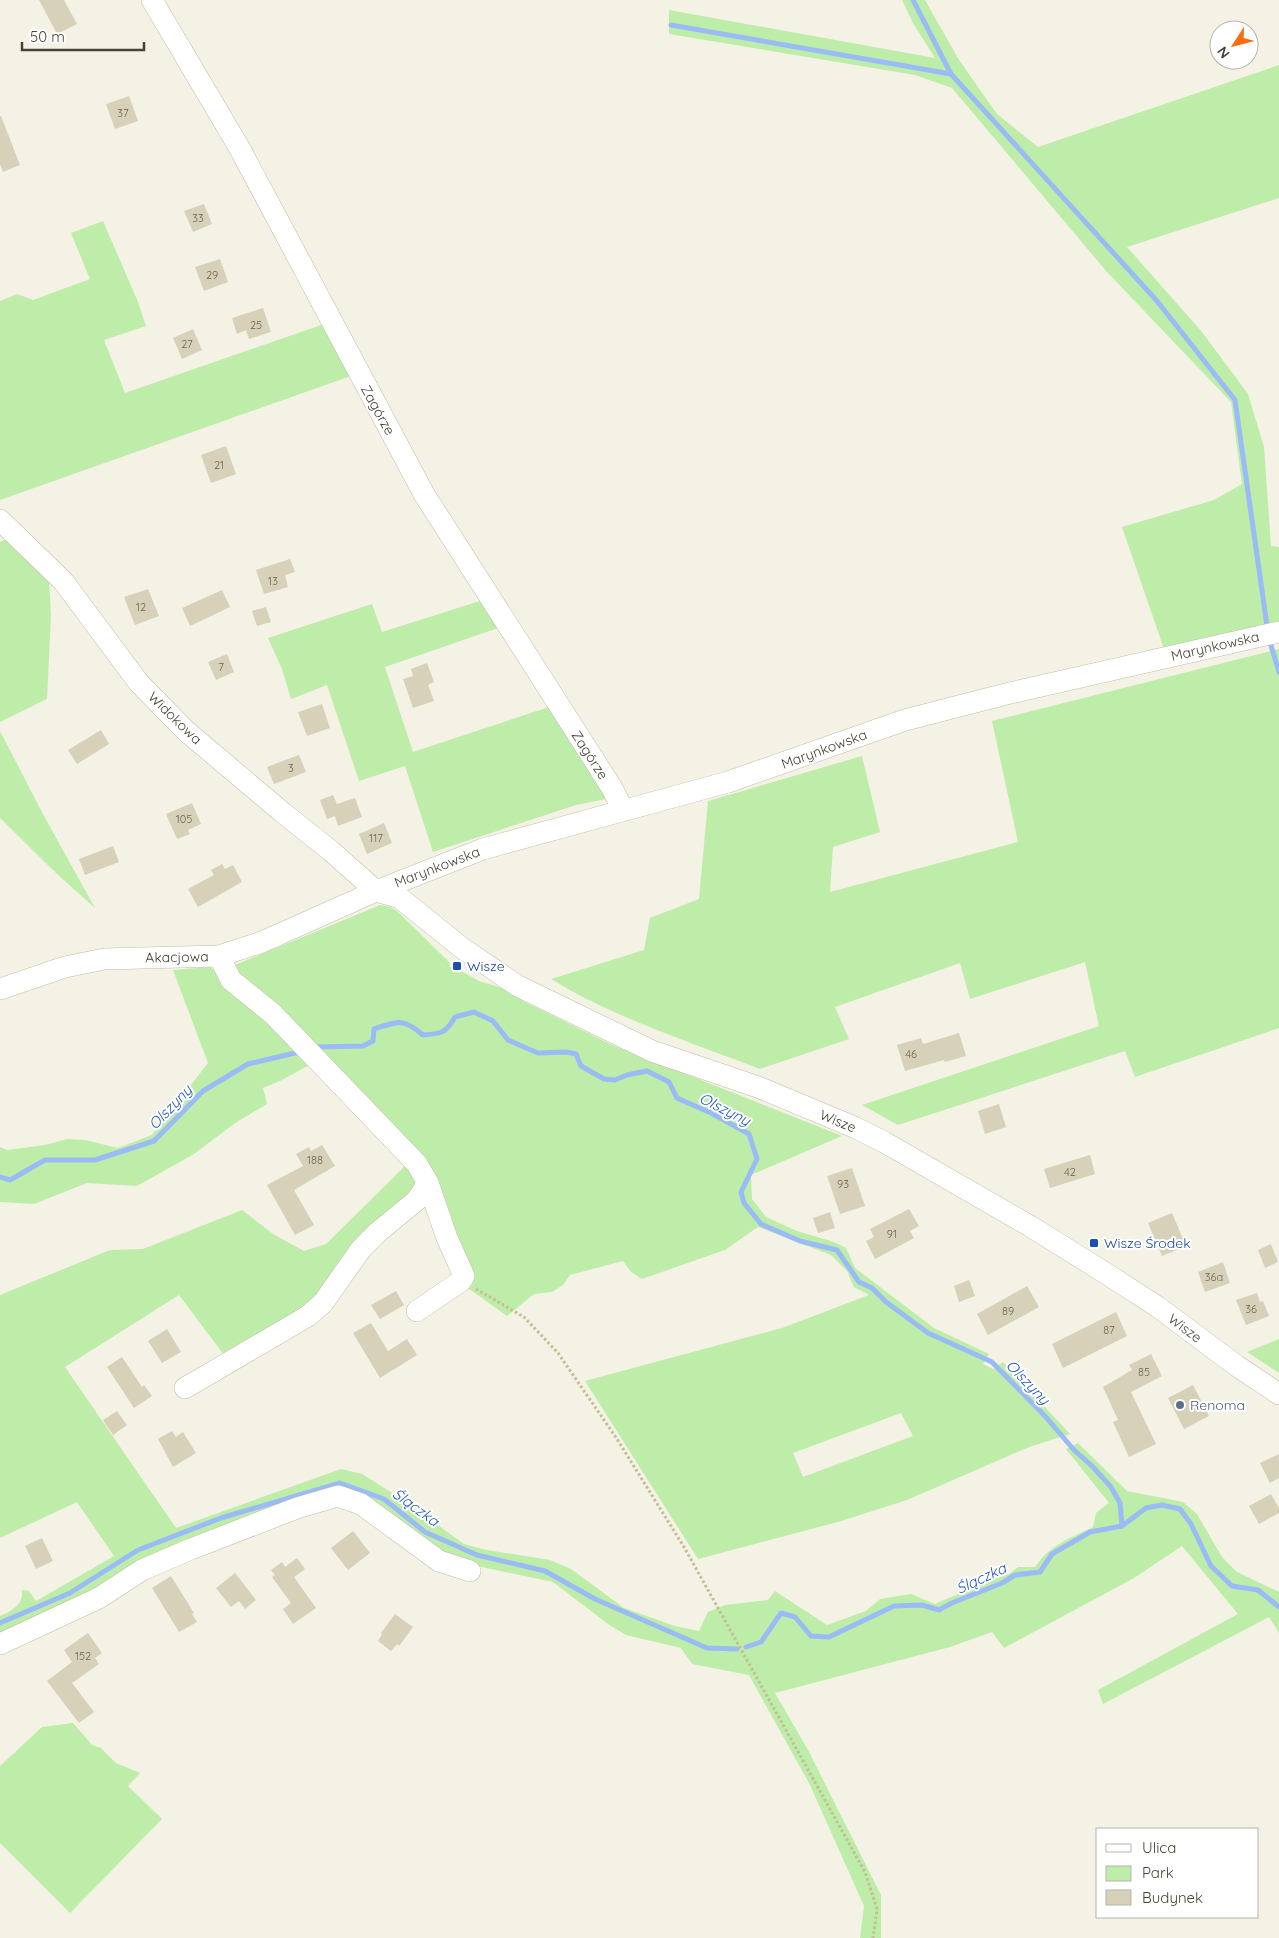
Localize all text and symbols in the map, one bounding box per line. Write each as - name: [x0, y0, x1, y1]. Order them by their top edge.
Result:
- scale bar: [22, 20, 145, 52]
- north arrow: [1209, 20, 1259, 70]
- text: 50 m: [30, 27, 65, 46]
- text: N: [1213, 43, 1234, 62]
- house number: 37: [117, 106, 129, 120]
- house number: 33: [192, 211, 204, 225]
- house number: 29: [206, 268, 218, 282]
- house number: 25: [250, 318, 262, 332]
- house number: 27: [181, 337, 193, 351]
- street label: Zagórze: [357, 382, 399, 438]
- house number: 21: [214, 458, 224, 472]
- house number: 13: [268, 574, 278, 588]
- house number: 12: [136, 600, 146, 614]
- street label: Marynkowska: [1169, 627, 1261, 665]
- house number: 7: [218, 660, 224, 674]
- street label: Widokowa: [144, 688, 206, 748]
- street label: Marynkowska: [779, 725, 869, 773]
- street label: Zagórze: [568, 727, 612, 783]
- house number: 3: [288, 761, 294, 775]
- house number: 105: [176, 812, 192, 826]
- house number: 117: [369, 831, 383, 845]
- street label: Marynkowska: [392, 842, 482, 892]
- street label: Akacjowa: [145, 947, 209, 967]
- place label: Wisze: [467, 957, 505, 975]
- marker: Wisze: [451, 960, 463, 972]
- house number: 46: [905, 1047, 917, 1061]
- water label: Olszyny: [144, 1080, 197, 1133]
- water label: Olszyny: [696, 1088, 755, 1131]
- street label: Wisze: [817, 1106, 859, 1136]
- house number: 188: [307, 1153, 323, 1167]
- house number: 42: [1064, 1165, 1076, 1179]
- house number: 93: [837, 1177, 849, 1191]
- house number: 91: [887, 1227, 897, 1241]
- place label: Wisze Środek: [1104, 1234, 1191, 1252]
- marker: Wisze Środek: [1088, 1237, 1100, 1249]
- house number: 36a: [1205, 1270, 1223, 1284]
- house number: 36: [1245, 1302, 1257, 1316]
- house number: 89: [1002, 1304, 1014, 1318]
- street label: Wisze: [1165, 1310, 1205, 1347]
- house number: 87: [1103, 1323, 1115, 1337]
- water label: Olszyny: [1002, 1356, 1055, 1409]
- house number: 85: [1138, 1365, 1150, 1379]
- place label: Renoma: [1190, 1396, 1245, 1414]
- marker: Renoma: [1174, 1399, 1186, 1411]
- water label: Ślączka: [389, 1484, 444, 1531]
- water label: Ślączka: [953, 1558, 1010, 1598]
- house number: 152: [75, 1649, 91, 1663]
- legend: [1096, 1828, 1259, 1918]
- text: Ulica: [1142, 1838, 1176, 1857]
- text: Park: [1142, 1863, 1174, 1882]
- text: Budynek: [1142, 1888, 1203, 1907]

